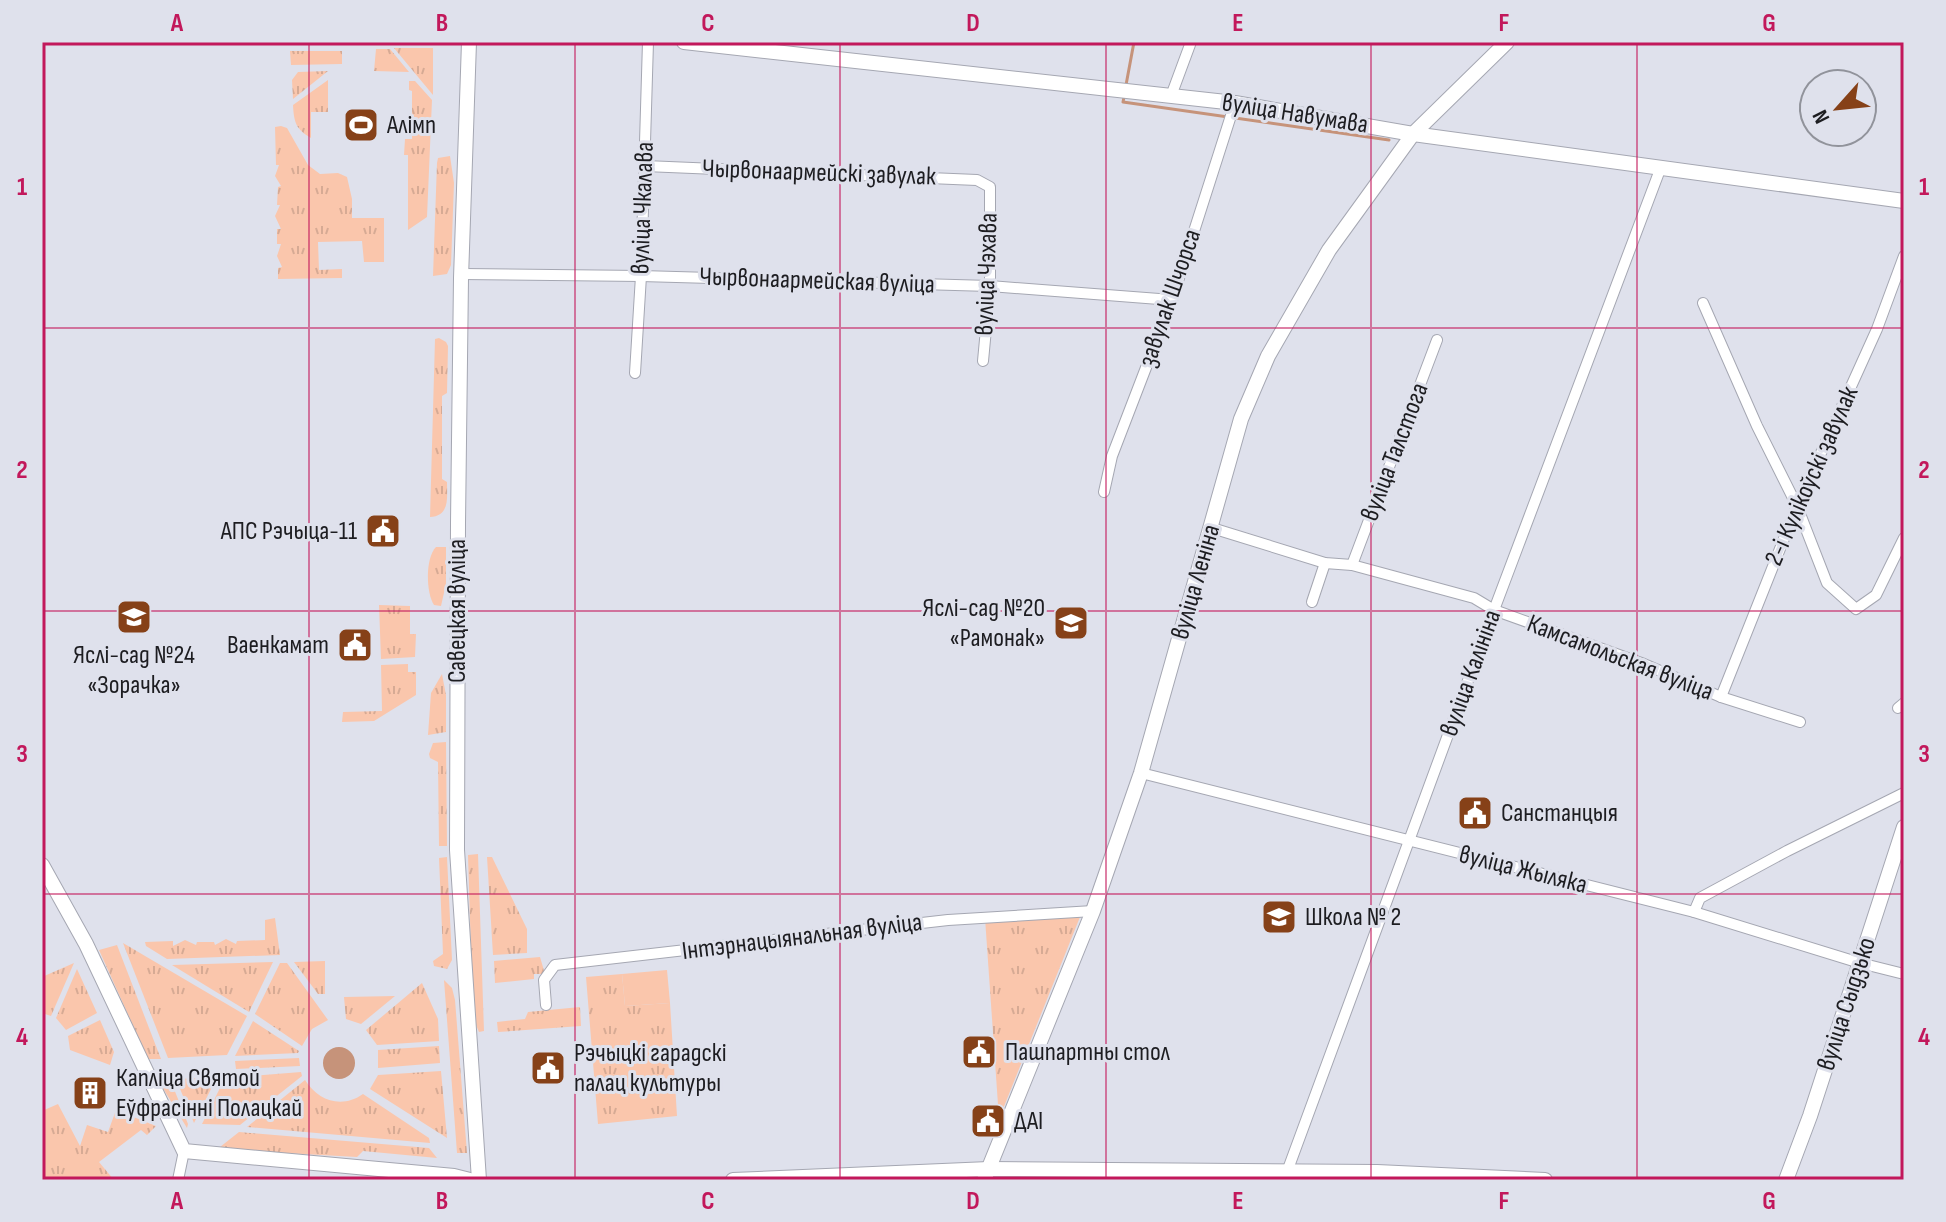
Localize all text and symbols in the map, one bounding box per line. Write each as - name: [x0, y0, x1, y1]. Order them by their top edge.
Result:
- text: A: [170, 8, 184, 39]
- text: B: [436, 8, 448, 39]
- text: C: [701, 8, 715, 39]
- text: D: [966, 8, 980, 39]
- text: E: [1232, 8, 1244, 39]
- text: F: [1499, 8, 1510, 39]
- text: G: [1762, 8, 1776, 39]
- north arrow: [1798, 68, 1878, 148]
- street label: вуліца Навумава: [1220, 87, 1370, 141]
- text: N: [1807, 105, 1836, 128]
- sports icon: Алімп: [342, 106, 380, 144]
- place label: Алімп: [386, 110, 436, 141]
- street label: вуліца Чкалава: [625, 141, 661, 275]
- street label: Чырвонаармейскі завулак: [702, 153, 937, 193]
- text: 1: [17, 172, 27, 203]
- text: 1: [1919, 172, 1929, 203]
- street label: вуліца Чэхава: [969, 212, 1005, 336]
- street label: завулак Шчорса: [1132, 225, 1208, 371]
- street label: Чырвонаармейская вуліца: [699, 261, 935, 301]
- street label: вуліца Талстога: [1355, 379, 1435, 525]
- street label: 2-і Кулікоўскі завулак: [1759, 381, 1865, 570]
- text: 2: [16, 455, 28, 486]
- text: 2: [1918, 455, 1930, 486]
- public building icon: АПС Рэчыца-11: [364, 512, 402, 550]
- place label: АПС Рэчыца-11: [220, 516, 357, 547]
- street label: вуліца Леніна: [1165, 521, 1227, 643]
- street label: Савецкая вуліца: [442, 539, 473, 683]
- place label: Яслі-сад №20 «Рамонак»: [922, 593, 1045, 654]
- school or university icon: Яслі-сад №24 «Зорачка»: [115, 598, 153, 636]
- school or university icon: Яслі-сад №20 «Рамонак»: [1052, 604, 1090, 642]
- street label: вуліца Калініна: [1434, 606, 1508, 740]
- street label: Камсамольская вуліца: [1523, 608, 1717, 708]
- public building icon: Ваенкамат: [336, 626, 374, 664]
- place label: Ваенкамат: [227, 630, 329, 661]
- place label: Яслі-сад №24 «Зорачка»: [73, 640, 195, 701]
- text: 3: [16, 739, 28, 770]
- text: 3: [1918, 739, 1930, 770]
- public building icon: Санстанцыя: [1456, 794, 1494, 832]
- place label: Санстанцыя: [1501, 798, 1618, 829]
- street label: вуліца Жыляка: [1456, 839, 1590, 901]
- school or university icon: Школа № 2: [1260, 898, 1298, 936]
- place label: Школа № 2: [1305, 902, 1401, 933]
- street label: Інтэрнацыянальная вуліца: [680, 907, 924, 967]
- street label: вуліца Сыдзько: [1811, 934, 1883, 1074]
- text: 4: [16, 1022, 28, 1053]
- text: 4: [1918, 1022, 1930, 1053]
- public building icon: Пашпартны стол: [960, 1033, 998, 1071]
- place label: Пашпартны стол: [1005, 1037, 1171, 1068]
- place label: Рэчыцкі гарадскі палац культуры: [574, 1038, 726, 1099]
- public building icon: Рэчыцкі гарадскі палац культуры: [529, 1049, 567, 1087]
- place label: Капліца Святой Еўфрасінні Полацкай: [116, 1063, 302, 1124]
- building icon: Капліца Святой Еўфрасінні Полацкай: [71, 1074, 109, 1112]
- public building icon: ДАІ: [969, 1102, 1007, 1140]
- place label: ДАІ: [1014, 1106, 1043, 1137]
- text: A: [170, 1186, 184, 1217]
- text: B: [436, 1186, 448, 1217]
- text: C: [701, 1186, 715, 1217]
- text: D: [966, 1186, 980, 1217]
- text: E: [1232, 1186, 1244, 1217]
- text: F: [1499, 1186, 1510, 1217]
- text: G: [1762, 1186, 1776, 1217]

